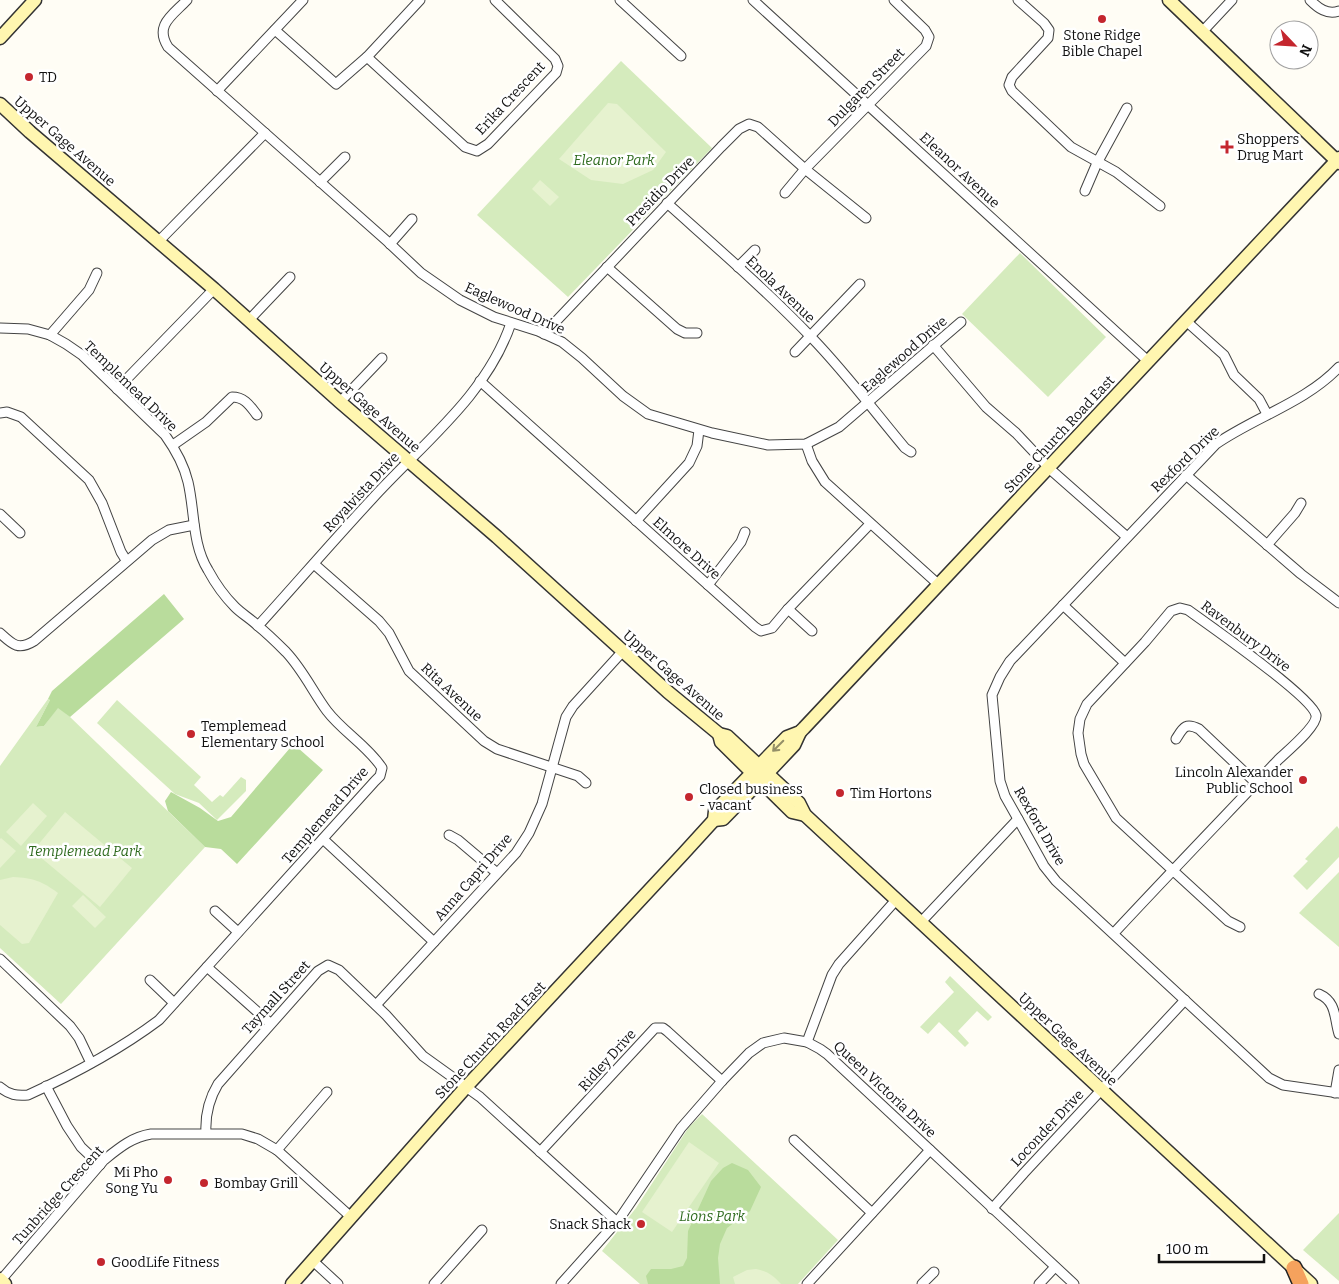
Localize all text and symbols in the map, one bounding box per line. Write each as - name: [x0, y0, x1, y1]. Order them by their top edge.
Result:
- marker: Stone Ridge Bible Chapel: [1096, 13, 1108, 25]
- north arrow: [1269, 20, 1319, 70]
- place label: Stone Ridge Bible Chapel: [1062, 27, 1142, 60]
- text: N: [1295, 42, 1315, 59]
- street label: Dulgaren Street: [825, 45, 908, 130]
- street label: Erika Crescent: [472, 58, 549, 139]
- place label: TD: [39, 69, 57, 86]
- marker: TD: [23, 71, 35, 83]
- street label: Upper Gage Avenue: [10, 93, 119, 190]
- street label: Eleanor Avenue: [916, 129, 1003, 212]
- place label: Shoppers Drug Mart: [1237, 131, 1303, 164]
- marker: Shoppers Drug Mart: [1221, 141, 1233, 153]
- park label: Eleanor Park: [573, 152, 655, 169]
- street label: Presidio Drive: [623, 153, 698, 230]
- street label: Enola Avenue: [743, 252, 819, 326]
- street label: Eaglewood Drive: [462, 279, 567, 338]
- street label: Eaglewood Drive: [858, 313, 951, 396]
- street label: Templemead Drive: [81, 338, 181, 435]
- street label: Upper Gage Avenue: [315, 359, 424, 456]
- street label: Stone Church Road East: [1001, 372, 1118, 497]
- street label: Rexford Drive: [1148, 423, 1223, 496]
- street label: Royalvista Drive: [320, 449, 403, 536]
- street label: Elmore Drive: [649, 514, 724, 583]
- street label: Ravenbury Drive: [1198, 597, 1294, 676]
- street label: Upper Gage Avenue: [619, 627, 728, 724]
- street label: Rita Avenue: [417, 660, 486, 725]
- place label: Templemead Elementary School: [201, 718, 324, 751]
- marker: Templemead Elementary School: [185, 728, 197, 740]
- one-way arrow: [772, 740, 784, 752]
- street label: Templemead Drive: [279, 763, 372, 867]
- place label: Lincoln Alexander Public School: [1175, 764, 1293, 797]
- marker: Lincoln Alexander Public School: [1297, 774, 1309, 786]
- place label: Closed business - vacant: [699, 781, 803, 814]
- street label: Rexford Drive: [1010, 784, 1069, 869]
- place label: Tim Hortons: [850, 785, 932, 802]
- marker: Tim Hortons: [834, 787, 846, 799]
- marker: Closed business - vacant: [683, 791, 695, 803]
- street label: Anna Capri Drive: [431, 830, 516, 924]
- park label: Templemead Park: [28, 843, 142, 860]
- street label: Taymall Street: [239, 957, 314, 1038]
- street label: Stone Church Road East: [432, 978, 549, 1103]
- street label: Upper Gage Avenue: [1015, 989, 1121, 1090]
- street label: Ridley Drive: [575, 1026, 640, 1095]
- street label: Queen Victoria Drive: [830, 1037, 940, 1141]
- street label: Loconder Drive: [1007, 1086, 1087, 1170]
- street label: Tunbridge Crescent: [9, 1142, 107, 1248]
- place label: Mi Pho Song Yu: [105, 1164, 158, 1197]
- marker: Mi Pho Song Yu: [162, 1174, 174, 1186]
- place label: Bombay Grill: [214, 1175, 298, 1192]
- marker: Bombay Grill: [198, 1177, 210, 1189]
- park label: Lions Park: [679, 1208, 745, 1225]
- place label: Snack Shack: [549, 1216, 631, 1233]
- marker: Snack Shack: [635, 1218, 647, 1230]
- scale bar: [1159, 1232, 1264, 1264]
- text: 100 m: [1166, 1240, 1209, 1258]
- place label: GoodLife Fitness: [111, 1254, 219, 1271]
- marker: GoodLife Fitness: [95, 1256, 107, 1268]

